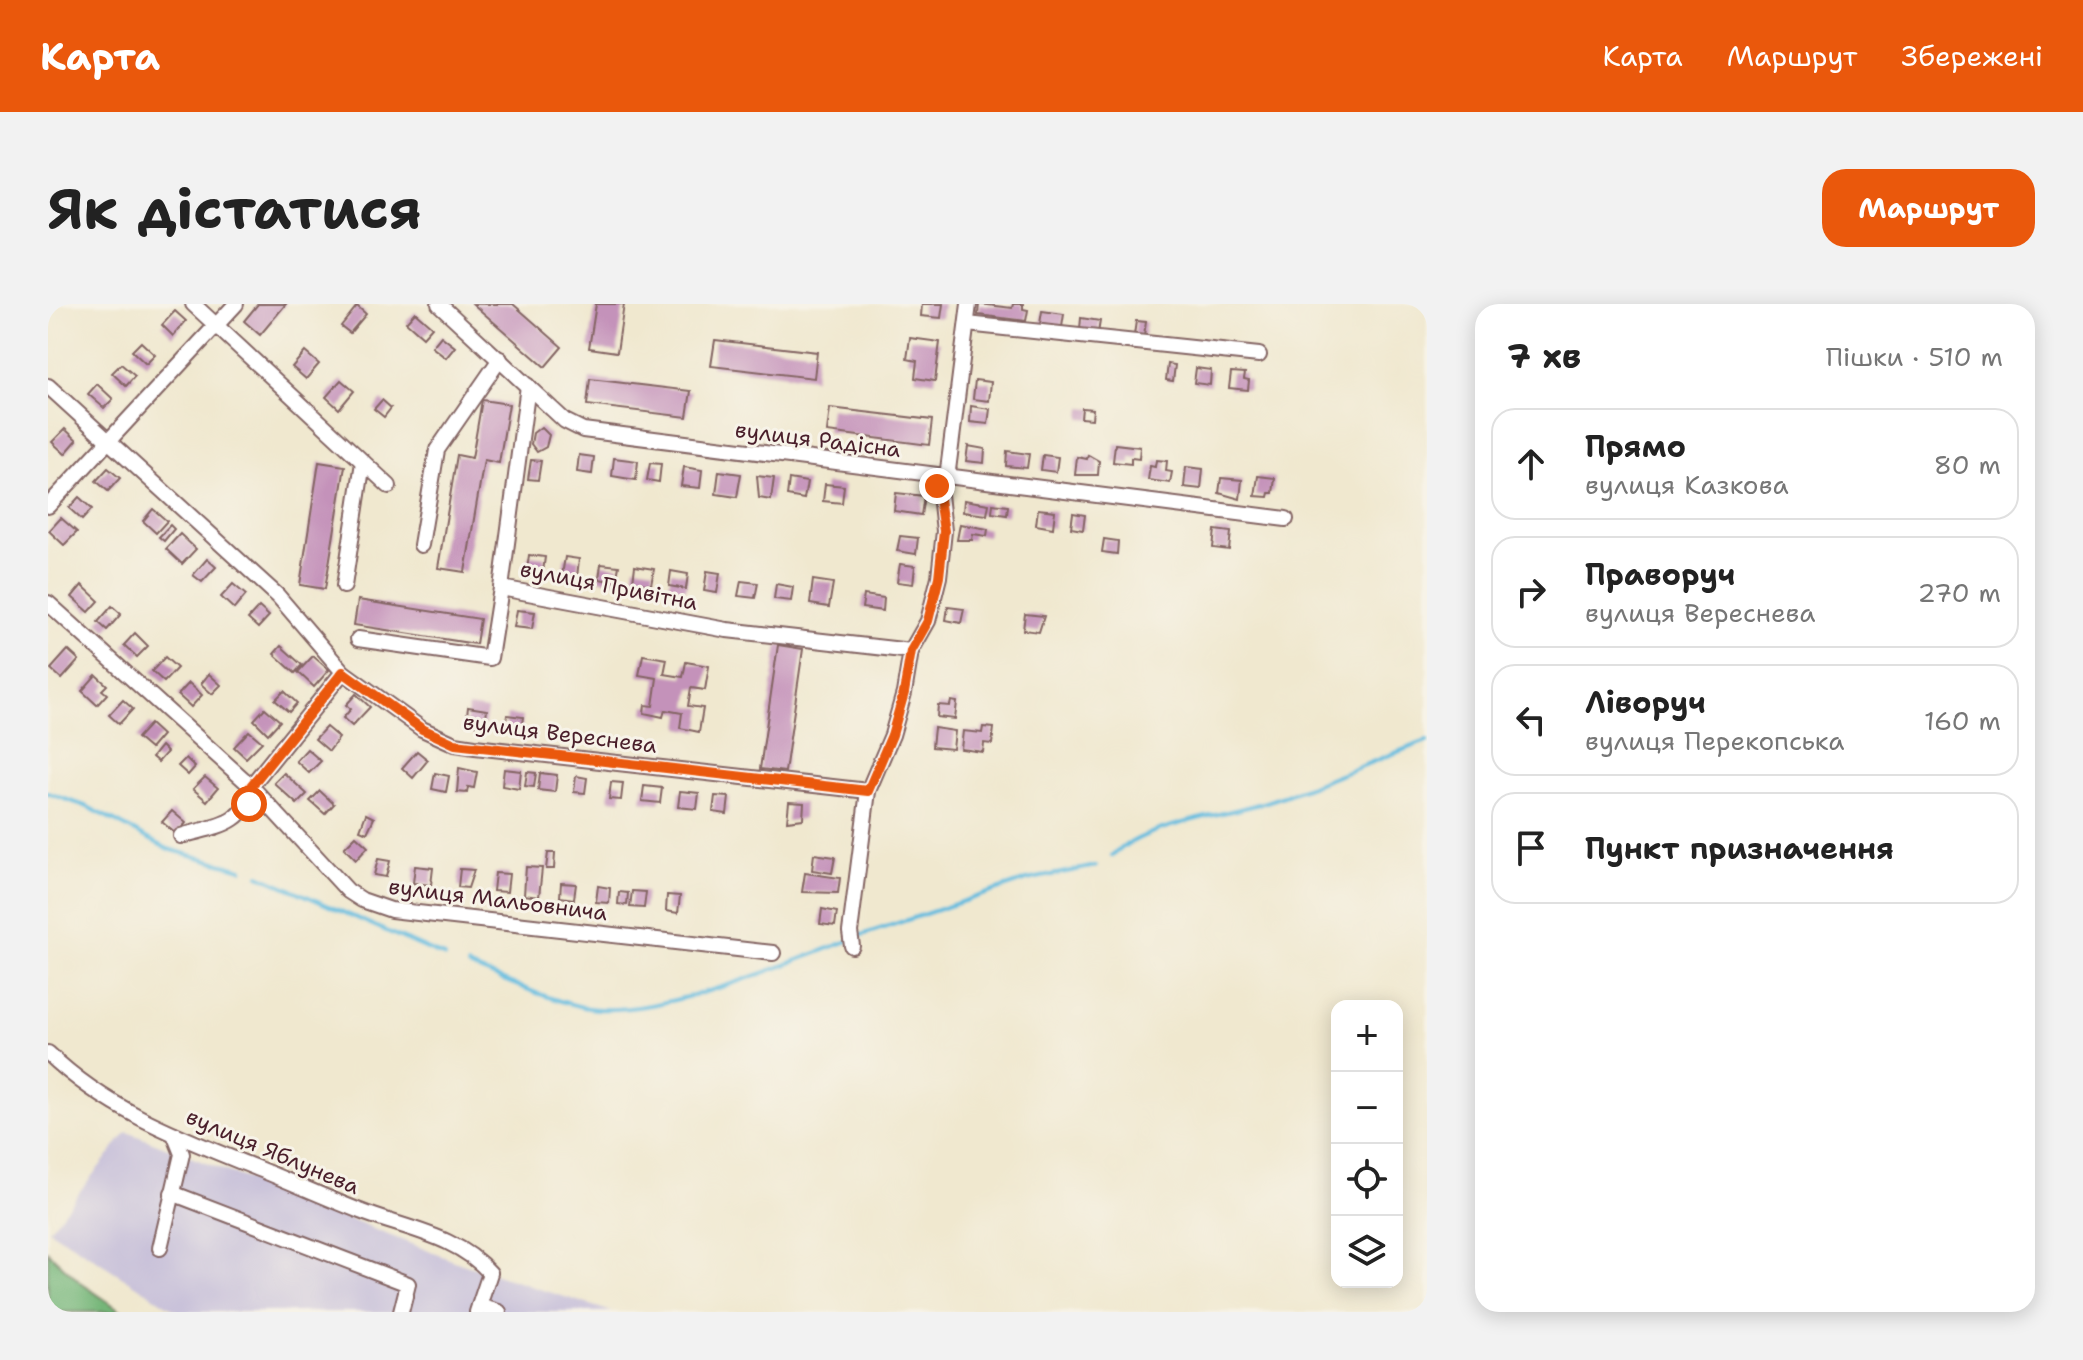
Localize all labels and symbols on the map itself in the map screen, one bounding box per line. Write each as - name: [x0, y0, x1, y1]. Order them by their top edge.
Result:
- street label: вулиця Радісна: [734, 415, 903, 464]
- route end: [919, 468, 955, 504]
- street label: вулиця Привітна: [518, 554, 701, 617]
- street label: вулиця Вереснева: [461, 707, 659, 760]
- route start: [231, 786, 267, 822]
- street label: вулиця Мальовнича: [387, 872, 609, 927]
- street label: вулиця Яблунева: [182, 1102, 364, 1201]

